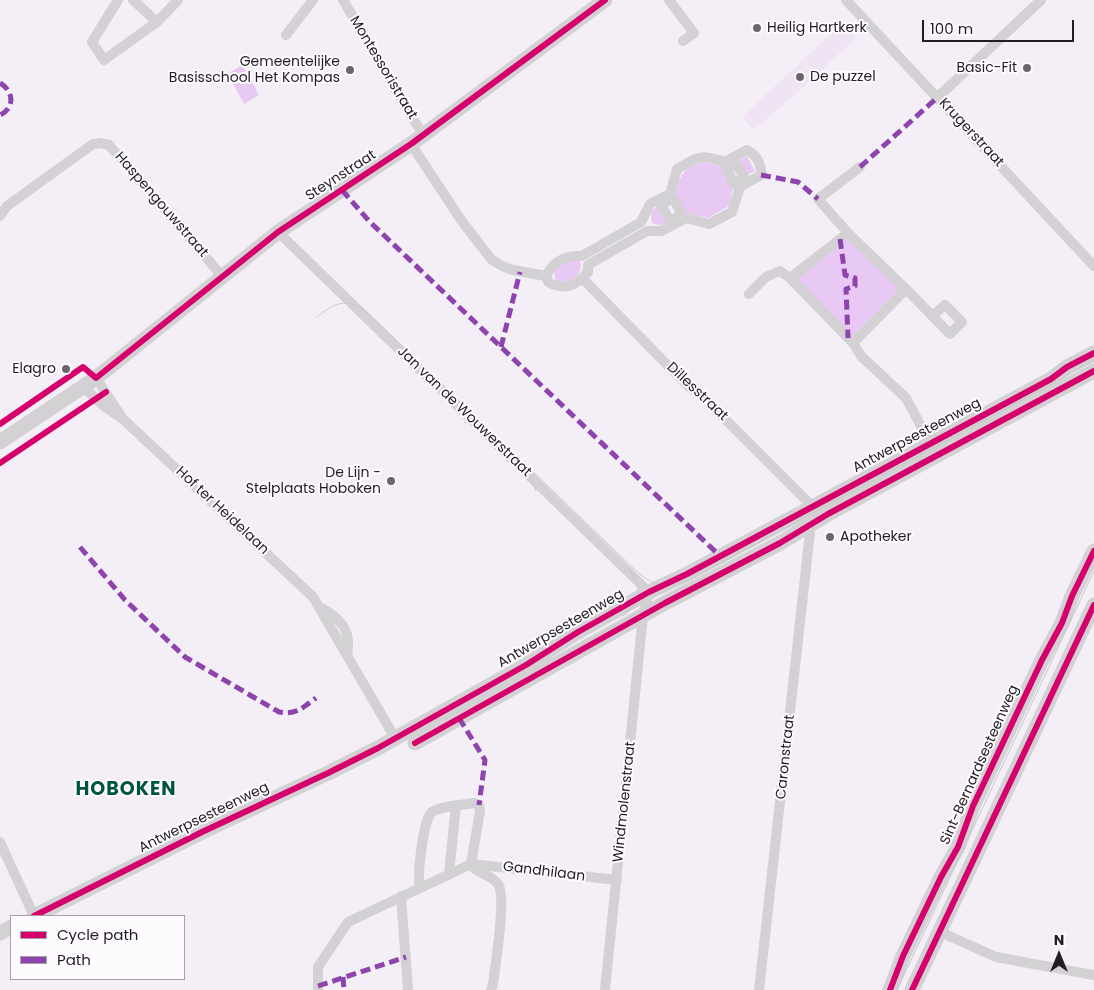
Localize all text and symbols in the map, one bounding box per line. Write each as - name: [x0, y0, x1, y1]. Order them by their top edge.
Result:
- scale bar: [924, 10, 1076, 42]
- street label: Montessoristraat: [346, 13, 420, 123]
- text: 100 m: [930, 18, 973, 39]
- place label: Heilig Hartkerk: [767, 20, 867, 36]
- marker: Heilig Hartkerk: [751, 22, 763, 34]
- place label: Gemeentelijke Basisschool Het Kompas: [169, 54, 340, 86]
- place label: Basic-Fit: [956, 60, 1017, 76]
- marker: Basic-Fit: [1021, 62, 1033, 74]
- marker: Gemeentelijke Basisschool Het Kompas: [344, 64, 356, 76]
- place label: De puzzel: [810, 69, 876, 85]
- marker: De puzzel: [794, 71, 806, 83]
- street label: Krugerstraat: [935, 95, 1007, 171]
- street label: Steynstraat: [303, 147, 379, 205]
- street label: Haspengouwstraat: [111, 149, 211, 261]
- street label: Jan van de Wouwerstraat: [393, 343, 535, 481]
- street label: Dillesstraat: [663, 359, 731, 425]
- place label: Elagro: [12, 361, 56, 377]
- marker: Elagro: [60, 363, 72, 375]
- street label: Antwerpsesteenweg: [850, 395, 984, 477]
- street label: Hof ter Heidelaan: [172, 464, 272, 558]
- place label: De Lijn - Stelplaats Hoboken: [246, 465, 381, 498]
- marker: De Lijn - Stelplaats Hoboken: [385, 475, 397, 487]
- place label: Apotheker: [840, 529, 912, 545]
- marker: Apotheker: [824, 531, 836, 543]
- street label: Antwerpsesteenweg: [495, 586, 627, 672]
- street label: Sint-Bernardsesteenweg: [937, 682, 1023, 848]
- street label: Caronstraat: [773, 714, 799, 800]
- street label: Windmolenstraat: [610, 741, 640, 863]
- district label: HOBOKEN: [75, 779, 177, 801]
- street label: Antwerpsesteenweg: [136, 779, 272, 857]
- street label: Gandhilaan: [502, 859, 586, 885]
- legend: [10, 915, 185, 980]
- text: Cycle path: [57, 924, 138, 945]
- north arrow: [1034, 930, 1084, 980]
- text: N: [1054, 930, 1064, 950]
- text: Path: [57, 949, 91, 970]

